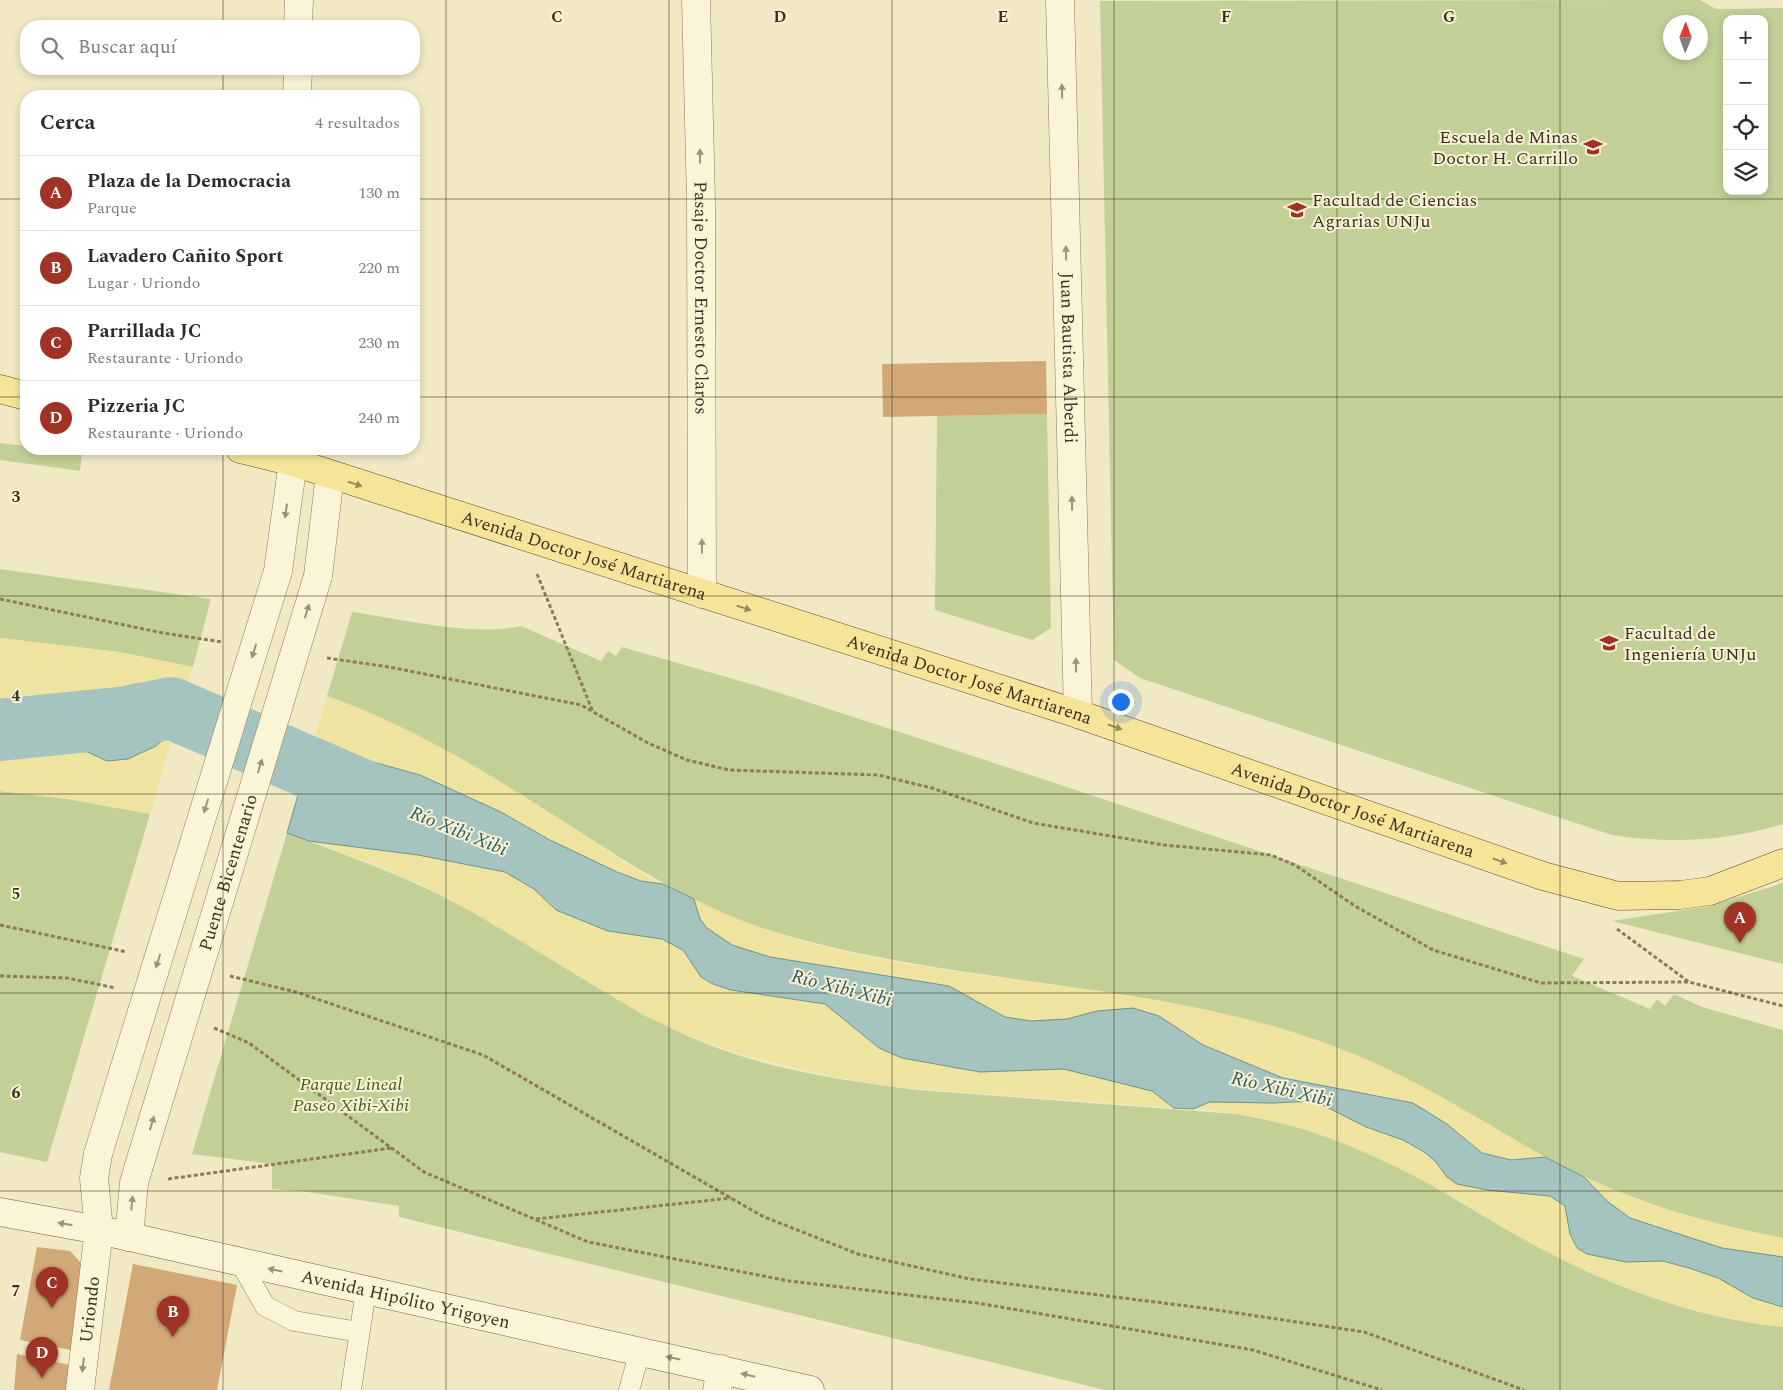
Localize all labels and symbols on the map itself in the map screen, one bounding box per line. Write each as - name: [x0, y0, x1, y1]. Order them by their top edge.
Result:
- text: C: [551, 5, 563, 29]
- text: D: [774, 5, 787, 29]
- text: E: [998, 5, 1008, 29]
- text: F: [1221, 5, 1231, 29]
- text: G: [1443, 5, 1455, 29]
- north arrow: [1663, 15, 1708, 60]
- one-way arrow: [1058, 82, 1066, 98]
- place label: Escuela de Minas Doctor H. Carrillo: [1432, 124, 1578, 172]
- school or university icon: Escuela de Minas Doctor H. Carrillo: [1582, 136, 1604, 158]
- one-way arrow: [696, 147, 704, 163]
- street label: Pasaje Doctor Ernesto Claros: [687, 181, 715, 415]
- place label: Facultad de Ciencias Agrarias UNJu: [1312, 187, 1477, 235]
- school or university icon: Facultad de Ciencias Agrarias UNJu: [1286, 199, 1308, 221]
- one-way arrow: [1062, 245, 1070, 261]
- street label: Juan Bautista Alberdi: [1053, 272, 1084, 444]
- one-way arrow: [348, 480, 363, 488]
- text: 3: [12, 485, 21, 509]
- one-way arrow: [1068, 495, 1076, 511]
- one-way arrow: [282, 503, 290, 519]
- street label: Avenida Doctor José Martiarena: [458, 504, 710, 608]
- one-way arrow: [698, 537, 706, 553]
- one-way arrow: [304, 603, 312, 618]
- one-way arrow: [736, 604, 751, 612]
- place label: Facultad de Ingeniería UNJu: [1624, 620, 1756, 668]
- street label: Avenida Doctor José Martiarena: [843, 628, 1096, 732]
- school or university icon: Facultad de Ingeniería UNJu: [1598, 632, 1620, 654]
- one-way arrow: [249, 643, 257, 658]
- one-way arrow: [1072, 657, 1080, 673]
- text: 4: [12, 684, 21, 708]
- your location: [1108, 689, 1134, 715]
- one-way arrow: [1108, 723, 1123, 731]
- street label: Avenida Doctor José Martiarena: [1227, 755, 1478, 865]
- one-way arrow: [256, 759, 264, 774]
- street label: Puente Bicentenario: [192, 791, 265, 954]
- one-way arrow: [201, 799, 209, 814]
- water label: Río Xibi Xibi: [405, 799, 512, 864]
- one-way arrow: [1493, 857, 1508, 865]
- text: 5: [12, 882, 20, 906]
- pin: A: [1724, 902, 1756, 943]
- one-way arrow: [153, 954, 161, 969]
- water label: Río Xibi Xibi: [788, 962, 895, 1015]
- water label: Río Xibi Xibi: [1228, 1064, 1335, 1115]
- park label: Parque Lineal Paseo Xibi-Xibi: [293, 1071, 409, 1119]
- text: 6: [12, 1081, 21, 1105]
- one-way arrow: [149, 1115, 157, 1130]
- one-way arrow: [128, 1195, 136, 1211]
- one-way arrow: [57, 1219, 73, 1227]
- street label: Avenida Hipólito Yrigoyen: [299, 1263, 513, 1336]
- one-way arrow: [267, 1265, 283, 1273]
- pin: C: [36, 1267, 68, 1308]
- street label: Uriondo: [73, 1275, 107, 1344]
- text: 7: [12, 1279, 21, 1303]
- pin: B: [157, 1296, 189, 1337]
- pin: D: [26, 1337, 58, 1378]
- one-way arrow: [665, 1354, 680, 1362]
- one-way arrow: [79, 1357, 87, 1373]
- one-way arrow: [741, 1371, 756, 1379]

